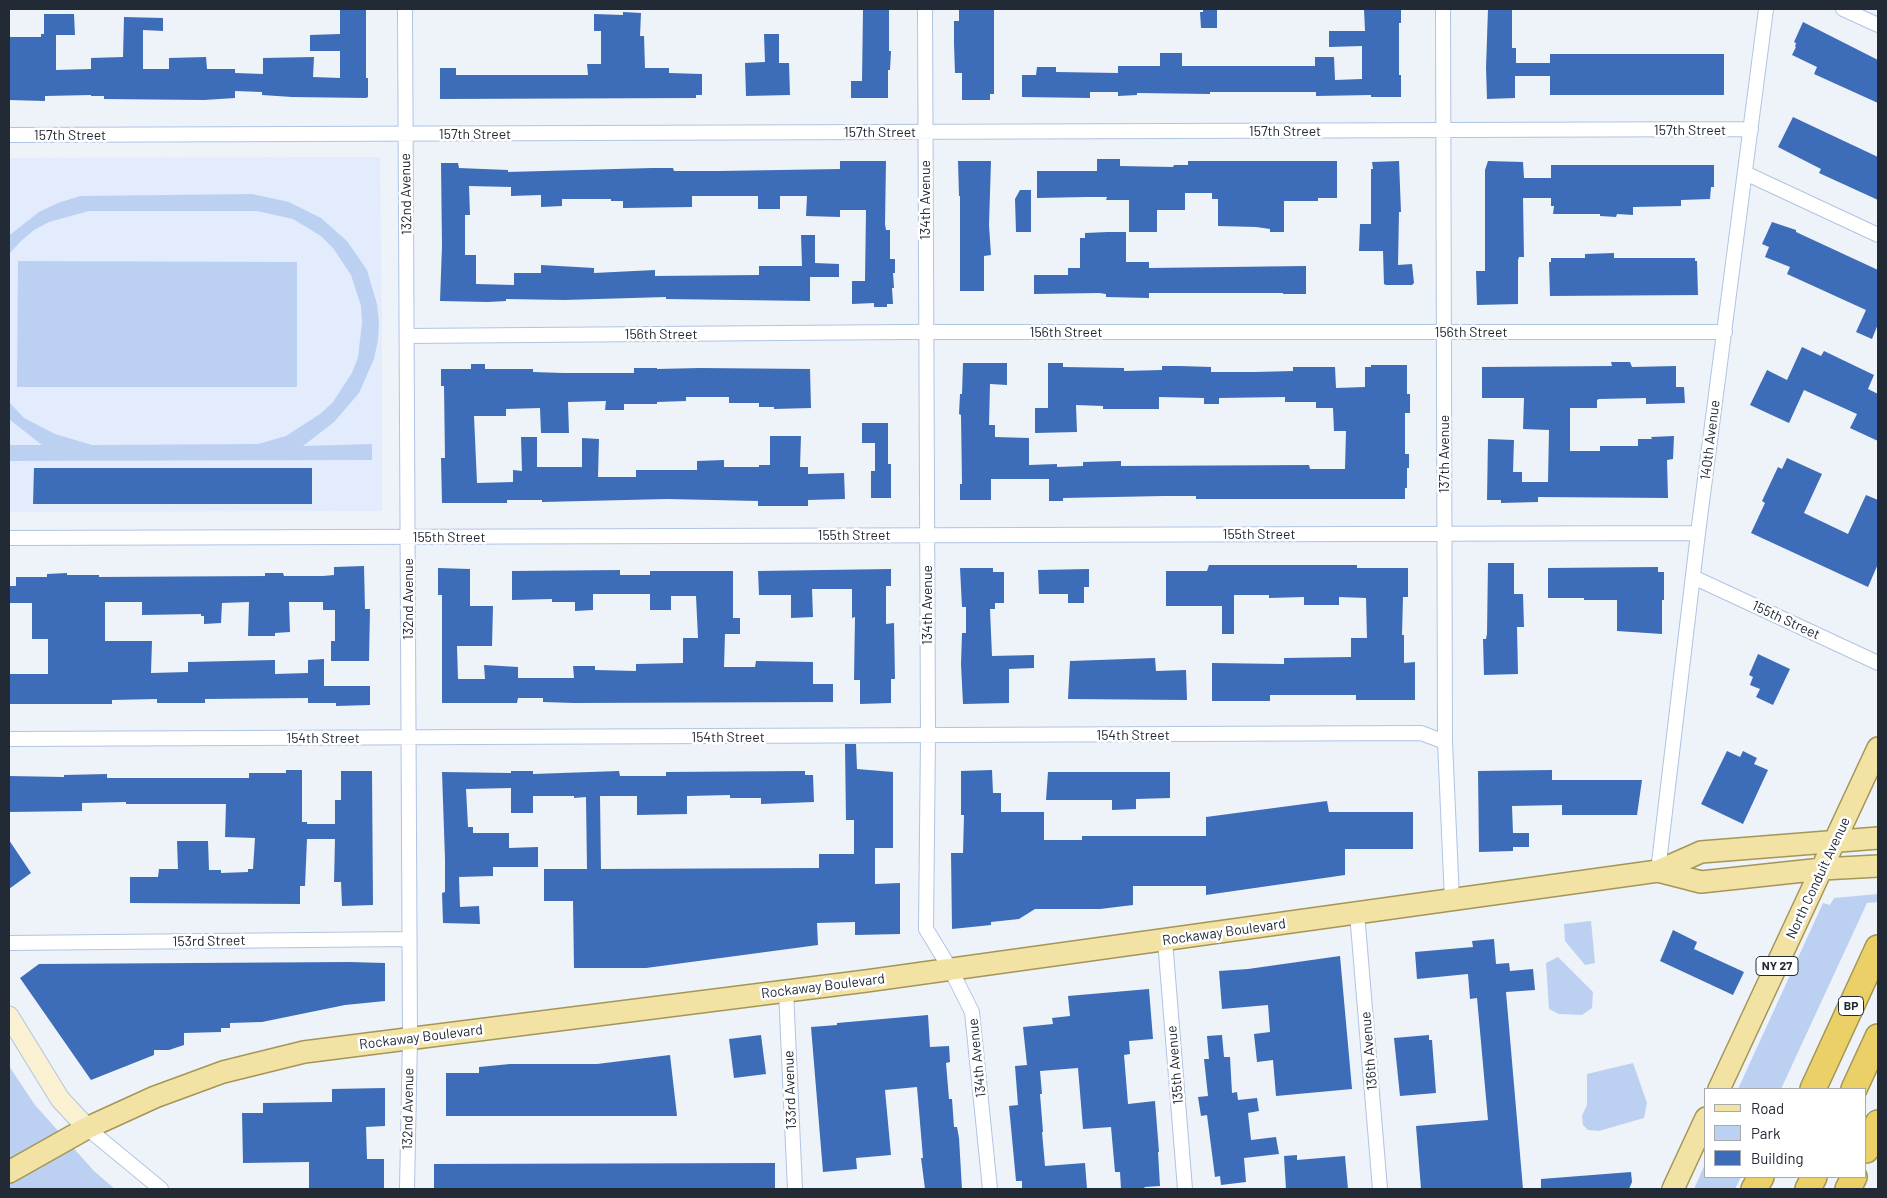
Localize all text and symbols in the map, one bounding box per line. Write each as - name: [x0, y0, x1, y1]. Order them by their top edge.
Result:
- street label: 157th Street: [1654, 122, 1726, 138]
- street label: 157th Street: [1249, 123, 1321, 139]
- street label: 157th Street: [844, 124, 916, 140]
- street label: 157th Street: [439, 126, 511, 142]
- street label: 157th Street: [34, 127, 106, 143]
- street label: 132nd Avenue: [397, 153, 415, 235]
- street label: 134th Avenue: [917, 160, 933, 240]
- street label: 156th Street: [1030, 324, 1102, 340]
- street label: 156th Street: [1435, 324, 1507, 340]
- street label: 156th Street: [625, 326, 697, 342]
- street label: 140th Avenue: [1697, 399, 1723, 481]
- street label: 137th Avenue: [1436, 415, 1452, 493]
- street label: 155th Street: [1223, 526, 1295, 542]
- street label: 155th Street: [818, 527, 890, 543]
- street label: 155th Street: [413, 529, 485, 545]
- street label: 132nd Avenue: [400, 558, 416, 640]
- street label: 134th Avenue: [919, 565, 935, 645]
- street label: 155th Street: [1749, 597, 1823, 643]
- street label: 154th Street: [1096, 727, 1170, 743]
- street label: 154th Street: [691, 729, 765, 745]
- street label: 154th Street: [286, 730, 360, 746]
- street label: North Conduit Avenue: [1782, 814, 1854, 942]
- street label: Rockaway Boulevard: [1161, 915, 1287, 949]
- street label: 153rd Street: [172, 932, 246, 950]
- road number: NY 27: [1756, 956, 1798, 976]
- street label: Rockaway Boulevard: [760, 970, 886, 1002]
- road number: BP: [1838, 996, 1864, 1016]
- street label: 136th Avenue: [1357, 1011, 1381, 1091]
- street label: 134th Avenue: [964, 1017, 990, 1099]
- street label: Rockaway Boulevard: [358, 1021, 484, 1053]
- street label: 135th Avenue: [1163, 1025, 1187, 1105]
- street label: 133rd Avenue: [780, 1050, 800, 1130]
- street label: 132nd Avenue: [399, 1068, 417, 1150]
- legend: [1704, 1088, 1867, 1178]
- text: Road: [1751, 1099, 1784, 1117]
- text: Park: [1751, 1124, 1780, 1142]
- text: Building: [1751, 1149, 1804, 1167]

